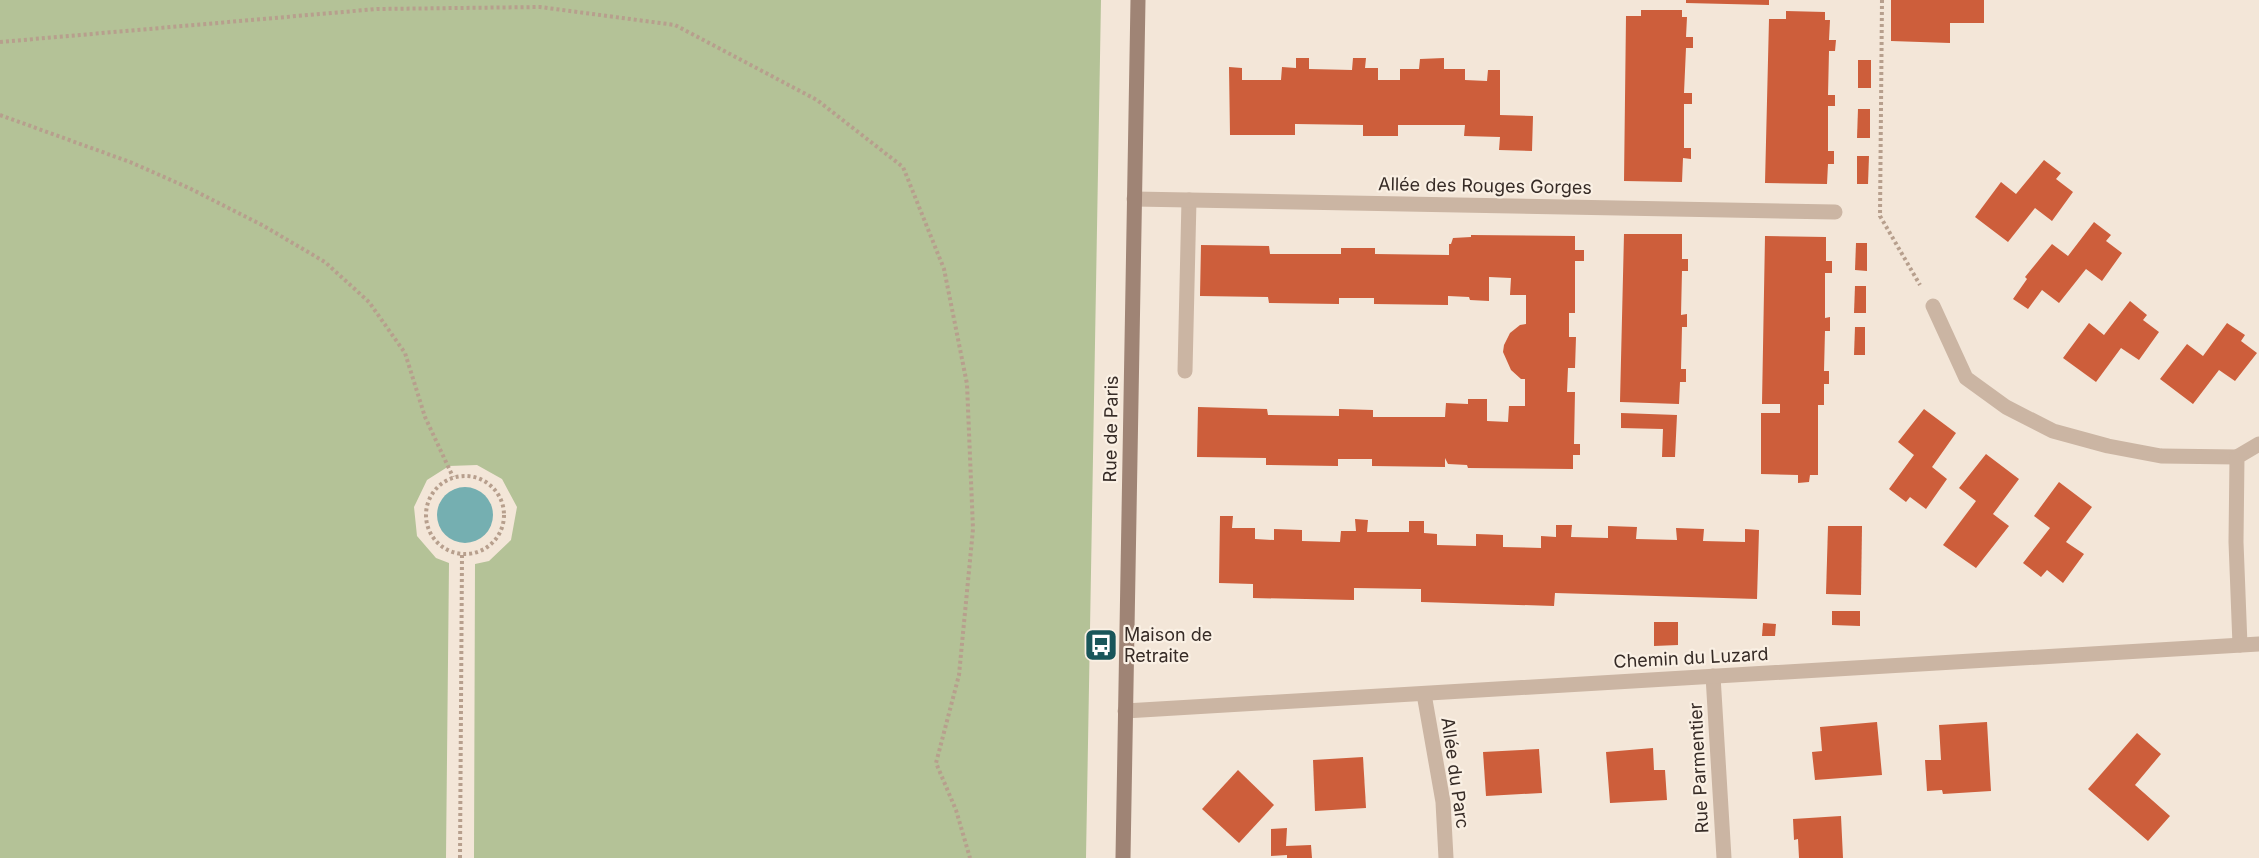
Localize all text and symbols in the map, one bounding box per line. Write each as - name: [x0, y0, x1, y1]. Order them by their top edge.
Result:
- street label: Allée des Rouges Gorges: [1378, 173, 1592, 198]
- street label: Rue de Paris: [1099, 375, 1122, 483]
- place label: Maison de Retraite: [1124, 624, 1212, 666]
- bus stop icon: Maison de Retraite: [1083, 627, 1119, 663]
- street label: Chemin du Luzard: [1613, 643, 1769, 672]
- street label: Rue Parmentier: [1685, 702, 1712, 834]
- street label: Allée du Parc: [1437, 716, 1474, 830]

